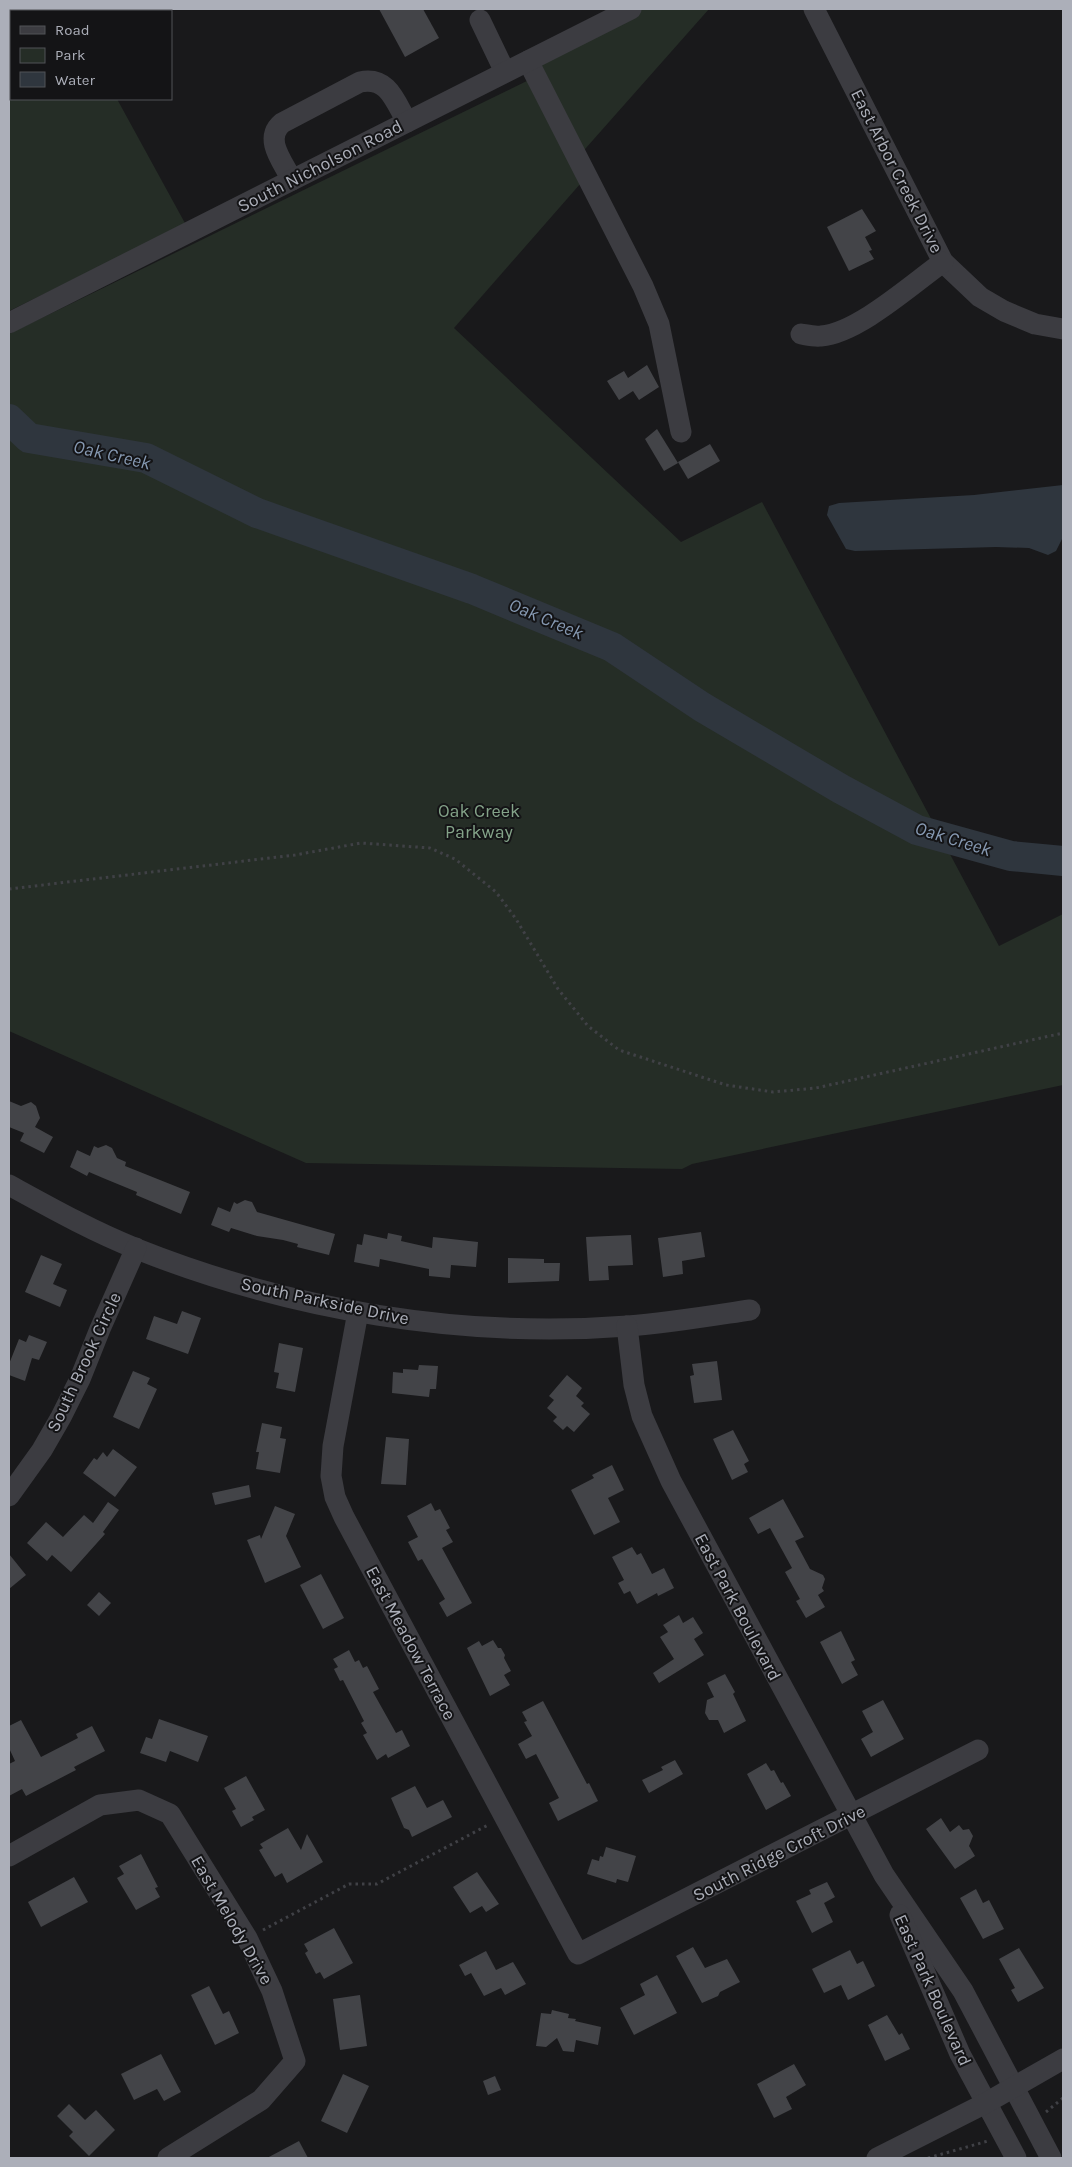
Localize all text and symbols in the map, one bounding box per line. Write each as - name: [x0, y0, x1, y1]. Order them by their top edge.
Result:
- legend: [10, 10, 172, 100]
- text: Road: [55, 21, 90, 39]
- text: Park: [55, 46, 85, 64]
- text: Water: [55, 71, 96, 89]
- street label: East Arbor Creek Drive: [846, 85, 948, 257]
- street label: South Nicholson Road: [234, 115, 406, 217]
- water label: Oak Creek: [71, 435, 153, 475]
- water label: Oak Creek: [506, 594, 587, 645]
- park label: Oak Creek Parkway: [438, 800, 520, 843]
- water label: Oak Creek: [912, 817, 994, 861]
- street label: South Parkside Drive: [239, 1272, 411, 1330]
- street label: South Brook Circle: [42, 1289, 126, 1435]
- street label: East Park Boulevard: [690, 1530, 786, 1684]
- street label: East Meadow Terrace: [361, 1562, 461, 1724]
- street label: South Ridge Croft Drive: [689, 1800, 869, 1906]
- street label: East Melody Drive: [186, 1852, 278, 1988]
- street label: East Park Boulevard: [890, 1911, 976, 2069]

